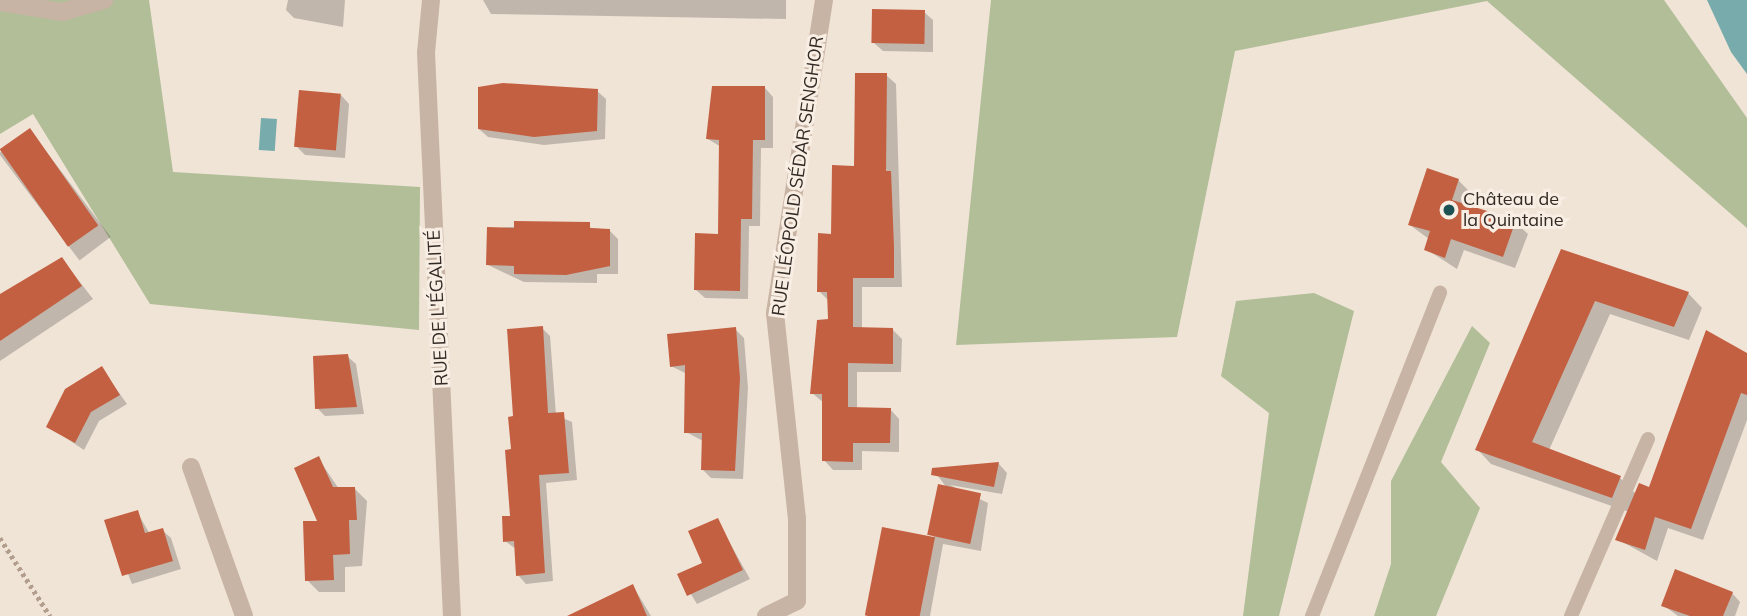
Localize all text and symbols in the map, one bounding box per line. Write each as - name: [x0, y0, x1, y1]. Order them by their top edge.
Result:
- street label: RUE LÉOPOLD SÉDAR SENGHOR: [768, 35, 828, 317]
- place label: Château de la Quintaine: [1463, 189, 1564, 232]
- marker: Château de la Quintaine: [1441, 202, 1457, 218]
- street label: RUE DE L'ÉGALITÉ: [423, 229, 453, 387]

